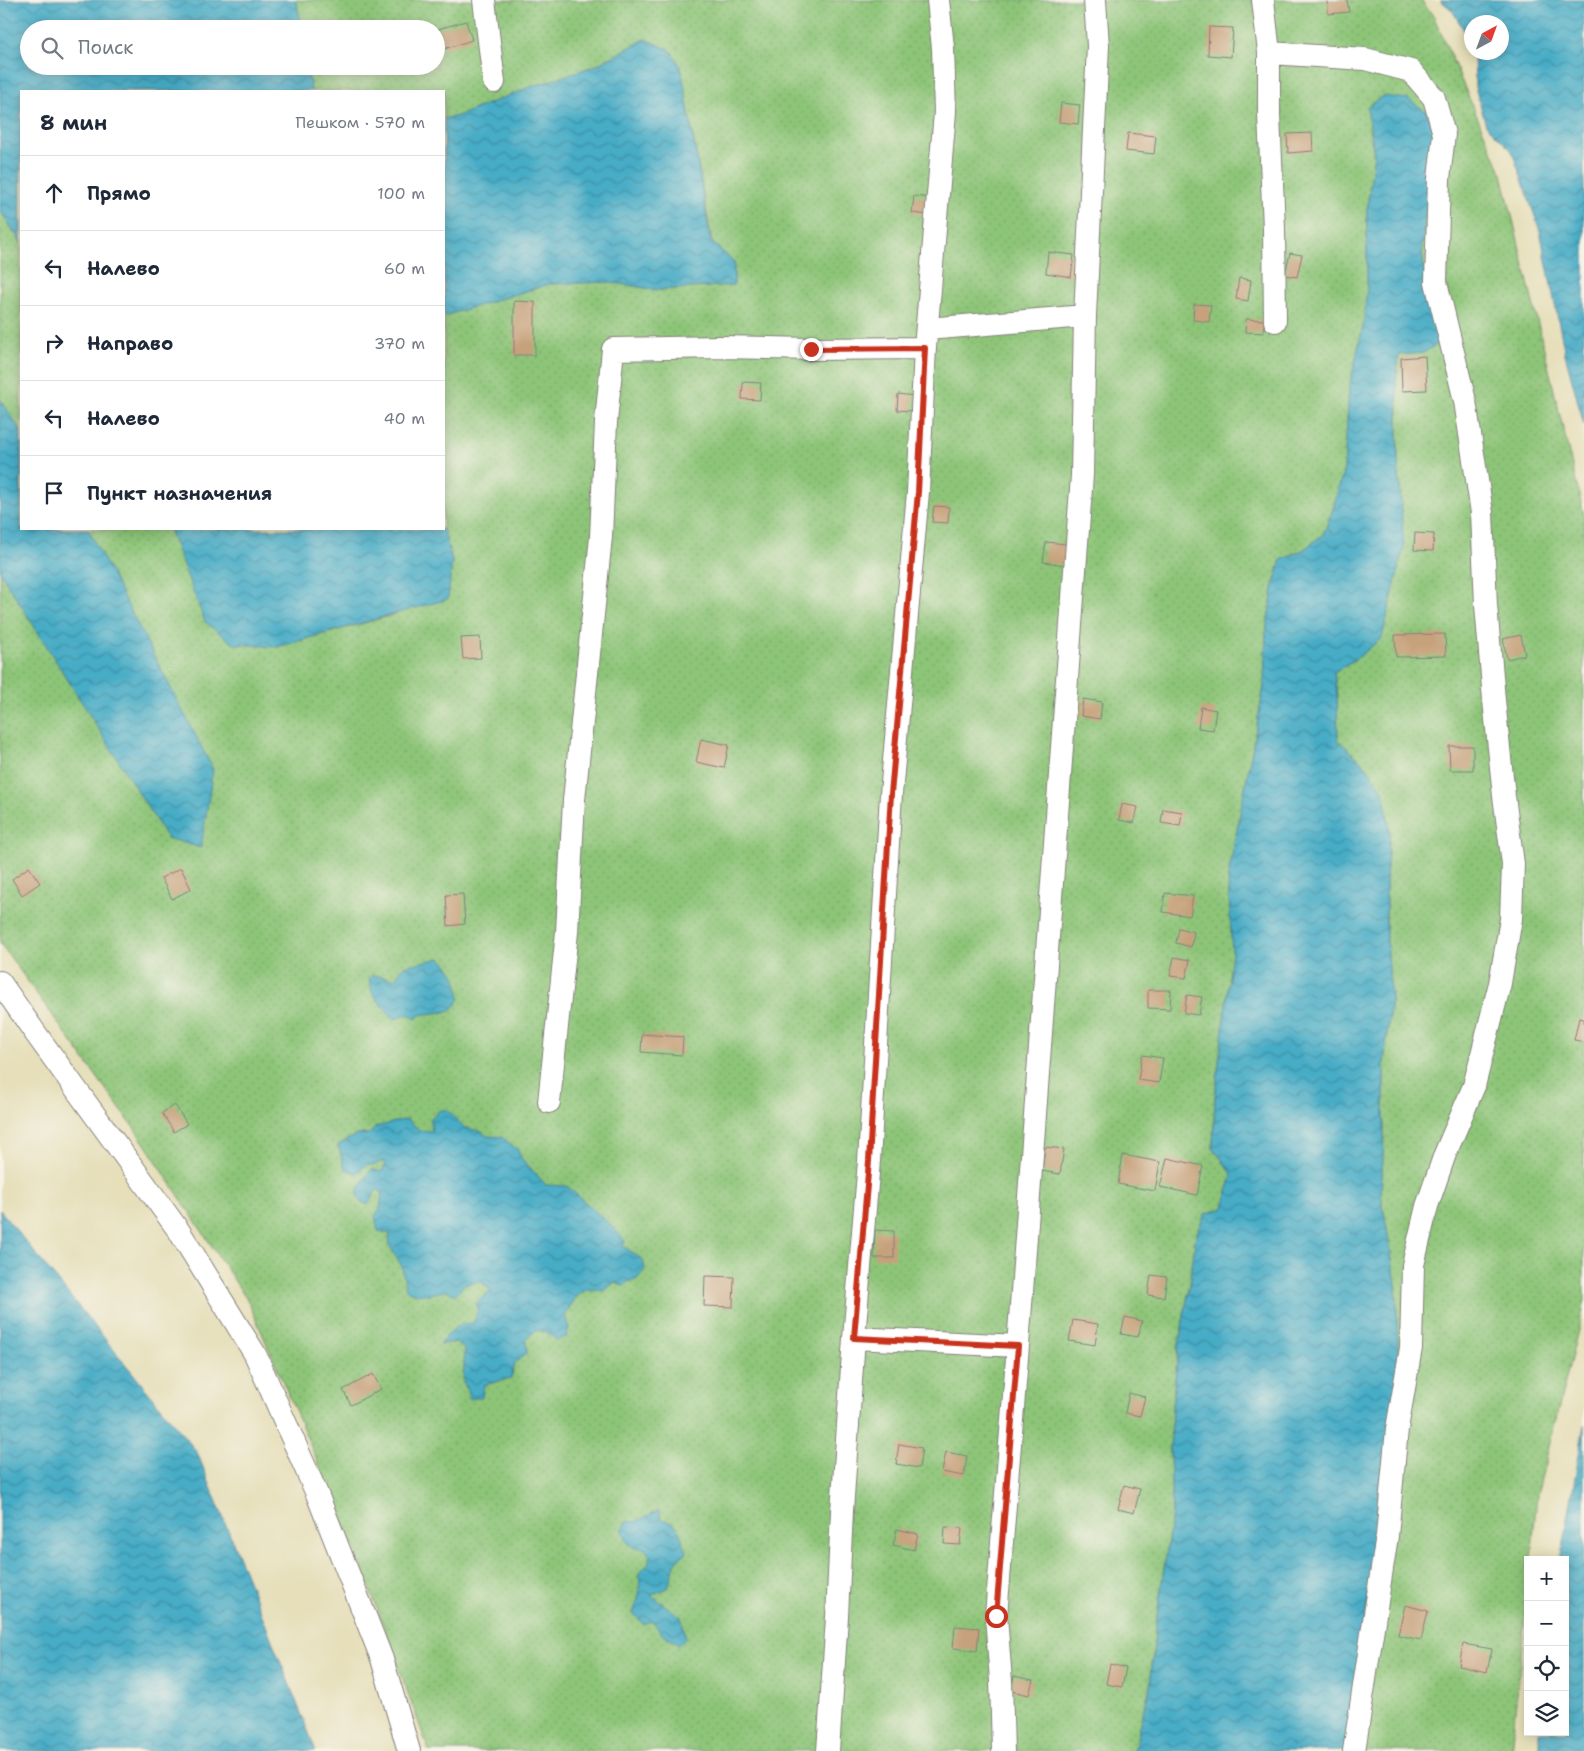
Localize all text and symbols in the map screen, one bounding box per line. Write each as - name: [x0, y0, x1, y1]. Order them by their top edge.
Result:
- north arrow: [1464, 15, 1509, 60]
- search box: [20, 20, 445, 75]
- icon: search: [38, 34, 66, 62]
- text: Поиск: [78, 35, 133, 60]
- text: 8 мин: [40, 109, 107, 137]
- text: Пешком · 570 m: [295, 112, 425, 133]
- icon: ahead: [40, 179, 68, 207]
- text: Прямо: [87, 181, 151, 206]
- text: 100 m: [377, 183, 425, 204]
- icon: left: [40, 254, 68, 282]
- text: Налево: [87, 256, 160, 281]
- text: 60 m: [384, 258, 425, 279]
- icon: right: [40, 329, 68, 357]
- text: Направо: [87, 331, 173, 356]
- text: 370 m: [374, 333, 425, 354]
- route end: [800, 338, 823, 361]
- icon: left: [40, 404, 68, 432]
- text: Налево: [87, 406, 160, 431]
- text: 40 m: [383, 408, 425, 429]
- icon: arrive: [40, 479, 68, 507]
- text: Пункт назначения: [87, 481, 272, 506]
- map controls: [1524, 1556, 1569, 1736]
- button: +: [1524, 1556, 1569, 1601]
- button: −: [1524, 1601, 1569, 1646]
- route start: [985, 1605, 1008, 1628]
- button: locate: [1524, 1646, 1569, 1691]
- button: layers: [1524, 1691, 1569, 1736]

